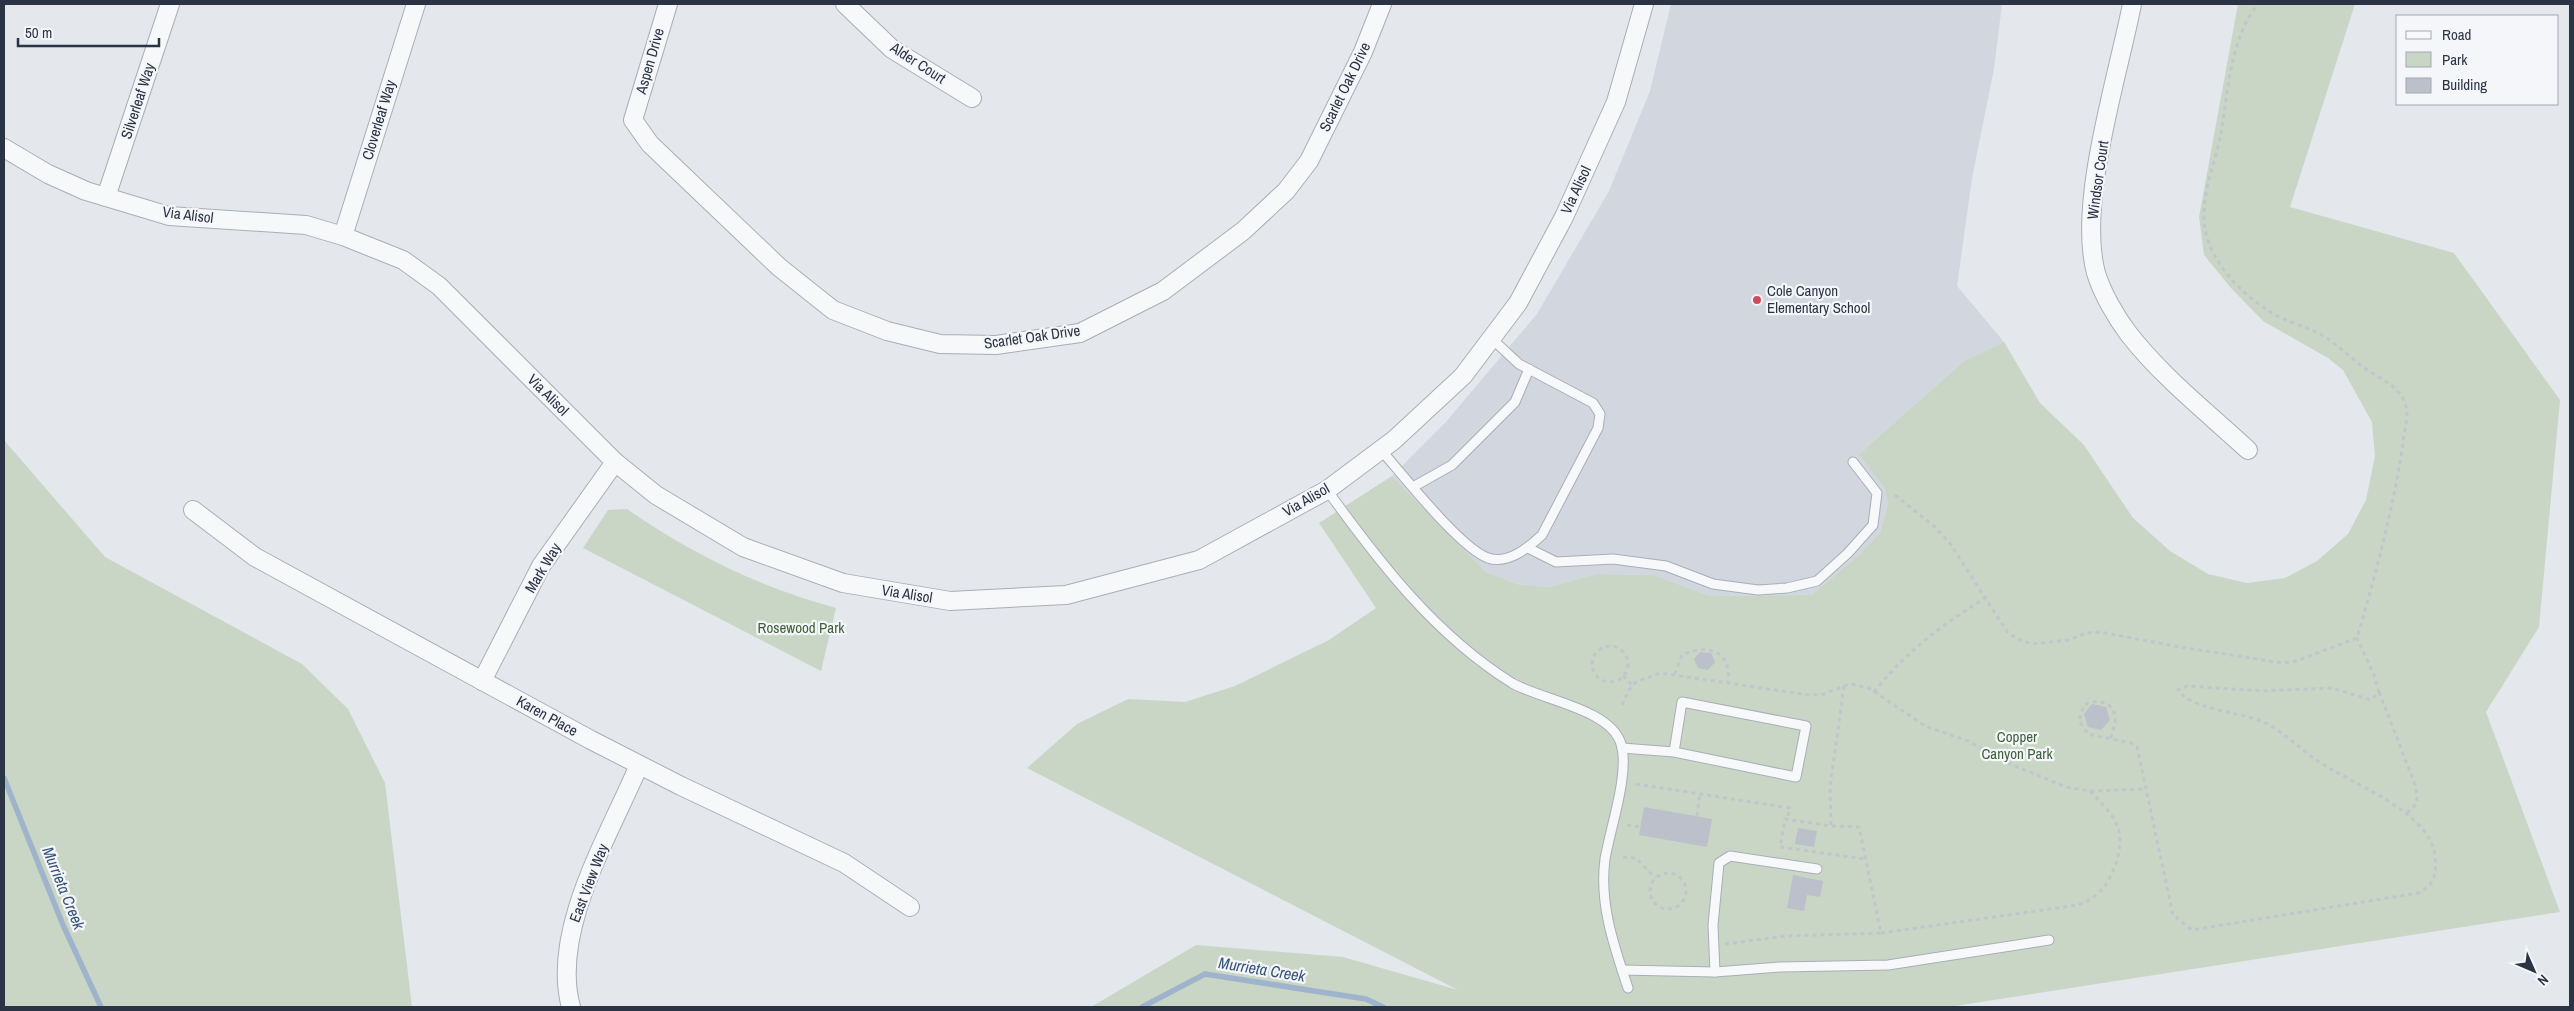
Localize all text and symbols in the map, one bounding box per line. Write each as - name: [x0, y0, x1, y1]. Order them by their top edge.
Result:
- scale bar: [18, 15, 159, 47]
- legend: [2396, 15, 2559, 105]
- text: 50 m: [25, 22, 52, 43]
- text: Road: [2442, 24, 2471, 45]
- street label: Aspen Drive: [630, 25, 669, 97]
- street label: Alder Court: [886, 36, 951, 89]
- street label: Scarlet Oak Drive: [1314, 38, 1375, 135]
- text: Park: [2442, 49, 2468, 70]
- street label: Silverleaf Way: [115, 59, 160, 142]
- text: Building: [2442, 74, 2487, 95]
- street label: Cloverleaf Way: [356, 76, 401, 163]
- street label: Windsor Court: [2082, 139, 2114, 221]
- street label: Via Alisol: [1555, 162, 1596, 217]
- street label: Via Alisol: [161, 201, 215, 228]
- place label: Cole Canyon Elementary School: [1767, 280, 1870, 318]
- marker: Cole Canyon Elementary School: [1751, 294, 1763, 306]
- street label: Scarlet Oak Drive: [982, 319, 1082, 354]
- street label: Via Alisol: [523, 369, 574, 420]
- street label: Via Alisol: [1278, 478, 1333, 521]
- street label: Mark Way: [519, 538, 566, 597]
- street label: Via Alisol: [880, 579, 934, 608]
- park label: Rosewood Park: [758, 617, 845, 638]
- street label: Karen Place: [513, 690, 582, 741]
- park label: Copper Canyon Park: [1981, 726, 2053, 764]
- street label: East View Way: [564, 840, 613, 925]
- water label: Murrieta Creek: [37, 843, 91, 933]
- north arrow: [2509, 946, 2559, 996]
- water label: Murrieta Creek: [1217, 951, 1307, 987]
- text: N: [2534, 971, 2552, 989]

